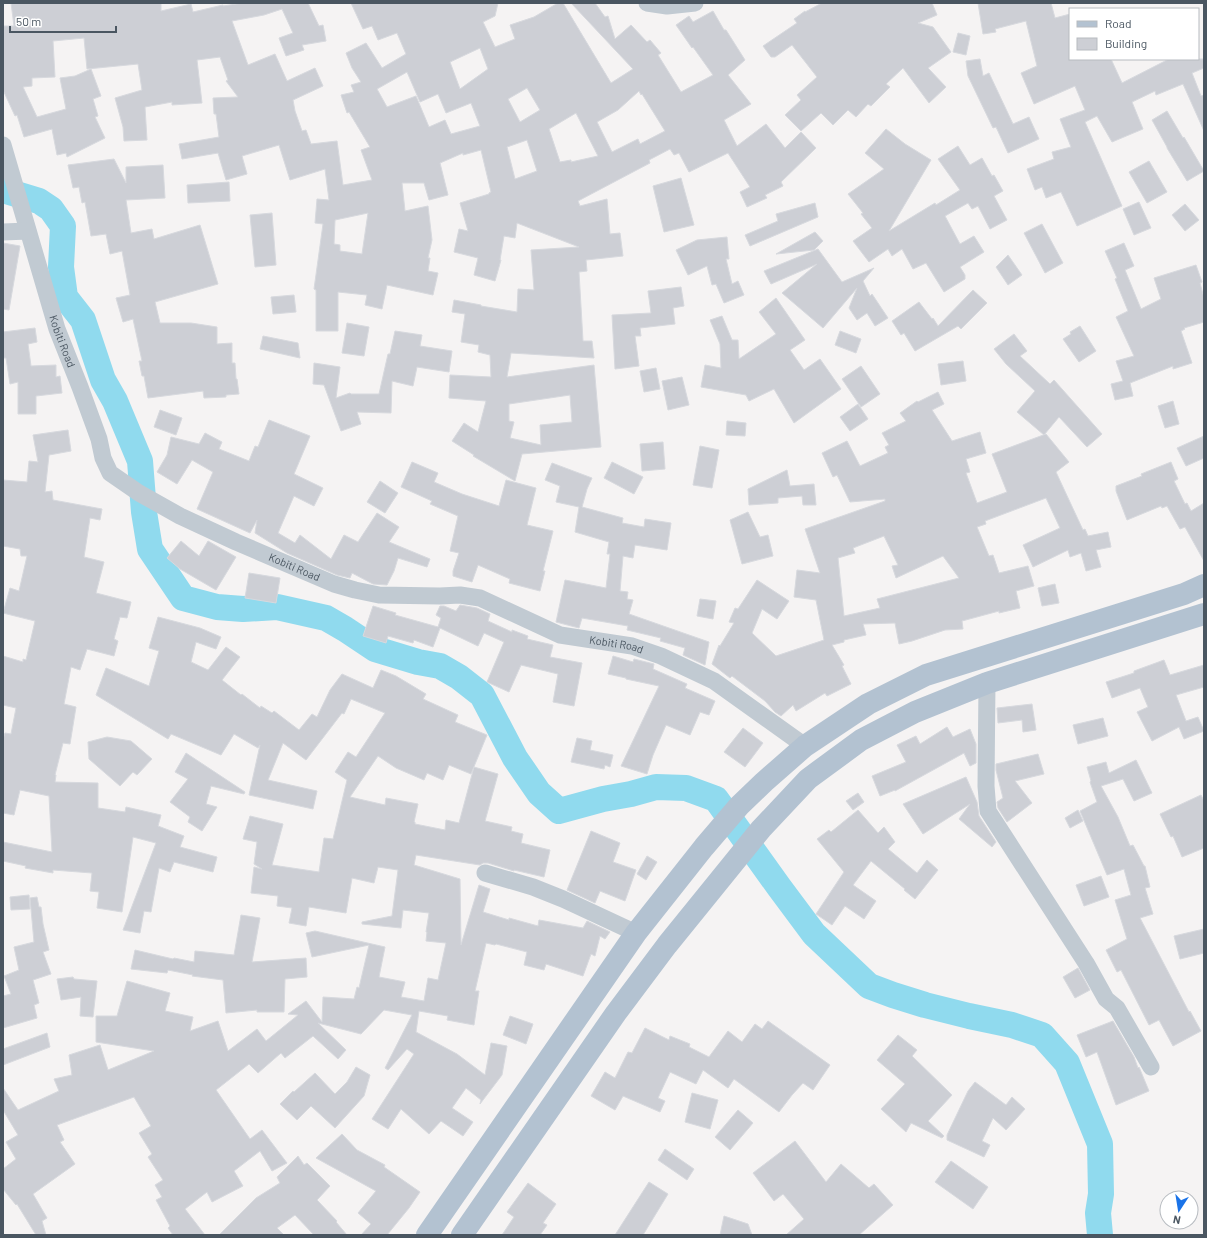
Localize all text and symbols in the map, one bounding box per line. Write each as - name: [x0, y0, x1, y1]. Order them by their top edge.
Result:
- scale bar: [10, 8, 116, 34]
- legend: [1069, 8, 1199, 60]
- text: 50 m: [16, 14, 41, 28]
- text: Road: [1105, 16, 1132, 30]
- text: Building: [1105, 36, 1147, 50]
- street label: Kobiti Road: [47, 313, 78, 369]
- street label: Kobiti Road: [267, 550, 322, 583]
- street label: Kobiti Road: [589, 633, 645, 655]
- north arrow: [1159, 1190, 1199, 1230]
- text: N: [1172, 1213, 1182, 1227]

